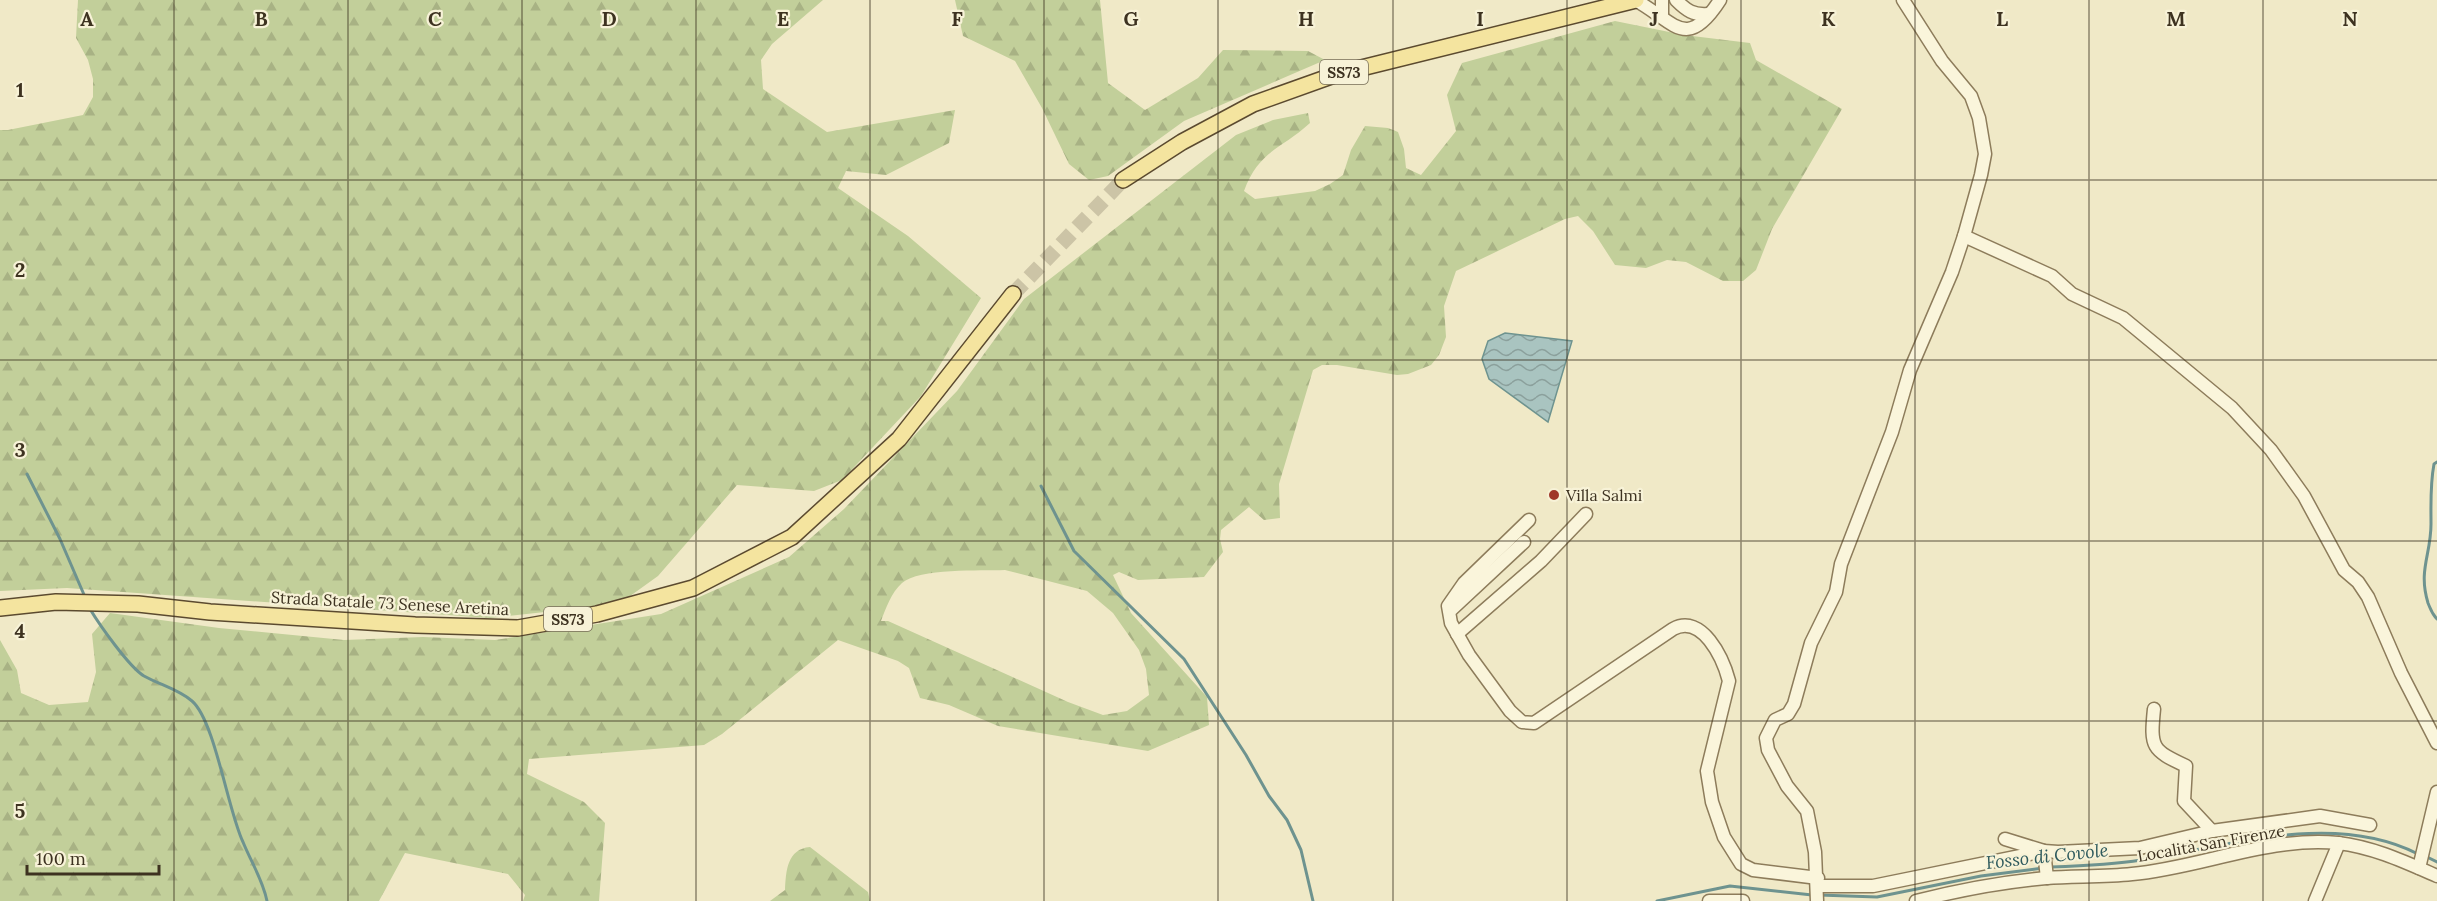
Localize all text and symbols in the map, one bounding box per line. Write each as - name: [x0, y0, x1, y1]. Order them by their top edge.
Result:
- text: A: [80, 6, 94, 31]
- text: B: [254, 6, 268, 31]
- text: C: [428, 6, 442, 31]
- text: D: [601, 6, 617, 31]
- text: E: [777, 6, 789, 31]
- text: F: [951, 6, 963, 31]
- text: G: [1123, 6, 1139, 31]
- text: H: [1298, 6, 1314, 31]
- text: I: [1476, 6, 1484, 31]
- text: J: [1649, 6, 1659, 31]
- text: K: [1821, 6, 1836, 31]
- text: L: [1996, 6, 2008, 31]
- text: M: [2166, 6, 2186, 31]
- text: N: [2342, 6, 2358, 31]
- road number: SS73: [1320, 60, 1368, 84]
- text: 1: [16, 77, 24, 102]
- text: 2: [15, 257, 25, 282]
- text: 3: [14, 437, 26, 462]
- place label: Villa Salmi: [1565, 485, 1642, 505]
- marker: Villa Salmi: [1547, 488, 1561, 502]
- street label: Strada Statale 73 Senese Aretina: [270, 587, 510, 619]
- road number: SS73: [544, 607, 592, 631]
- text: 4: [15, 618, 26, 643]
- text: 5: [15, 798, 26, 823]
- street label: Località San Firenze: [2136, 820, 2287, 866]
- scale bar: [27, 838, 159, 876]
- water label: Fosso di Covole: [1985, 838, 2109, 874]
- text: 100 m: [36, 847, 86, 870]

